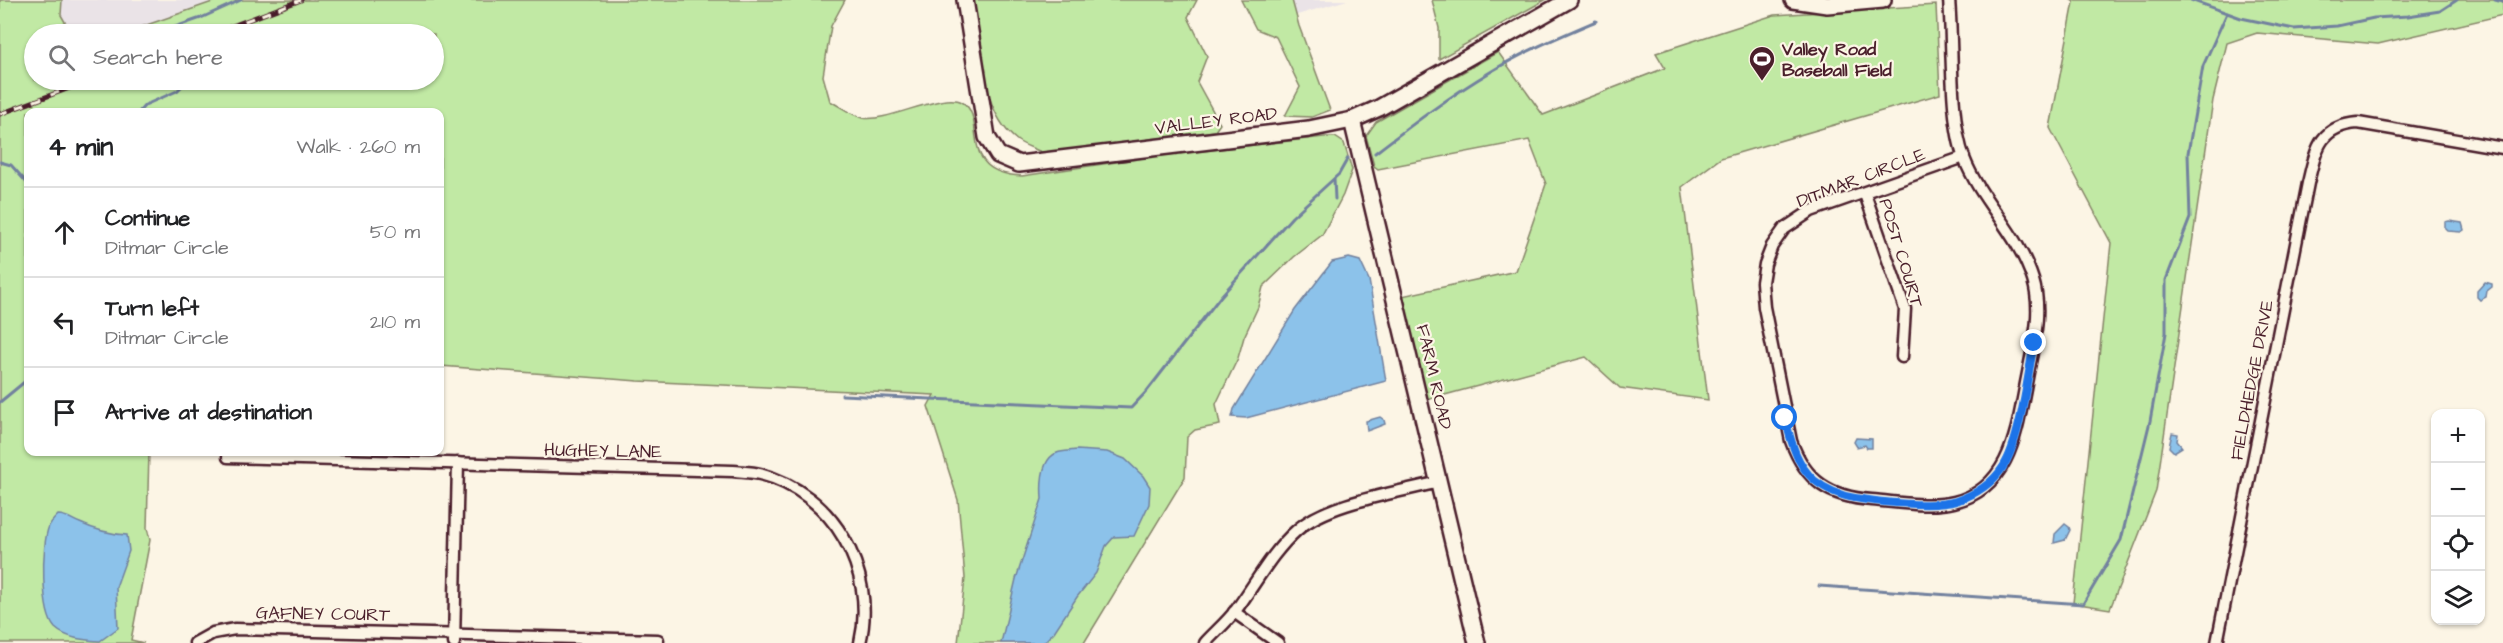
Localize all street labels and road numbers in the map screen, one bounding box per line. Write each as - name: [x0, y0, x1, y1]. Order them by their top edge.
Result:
- street label: VALLEY ROAD: [1153, 101, 1279, 141]
- street label: DITMAR CIRCLE: [1793, 142, 1929, 214]
- street label: POST COURT: [1873, 196, 1930, 311]
- street label: FIELDHEDGE DRIVE: [2224, 297, 2280, 462]
- street label: FARM ROAD: [1410, 322, 1458, 432]
- street label: HUGHEY LANE: [544, 437, 662, 465]
- street label: GAFNEY COURT: [256, 600, 391, 628]

